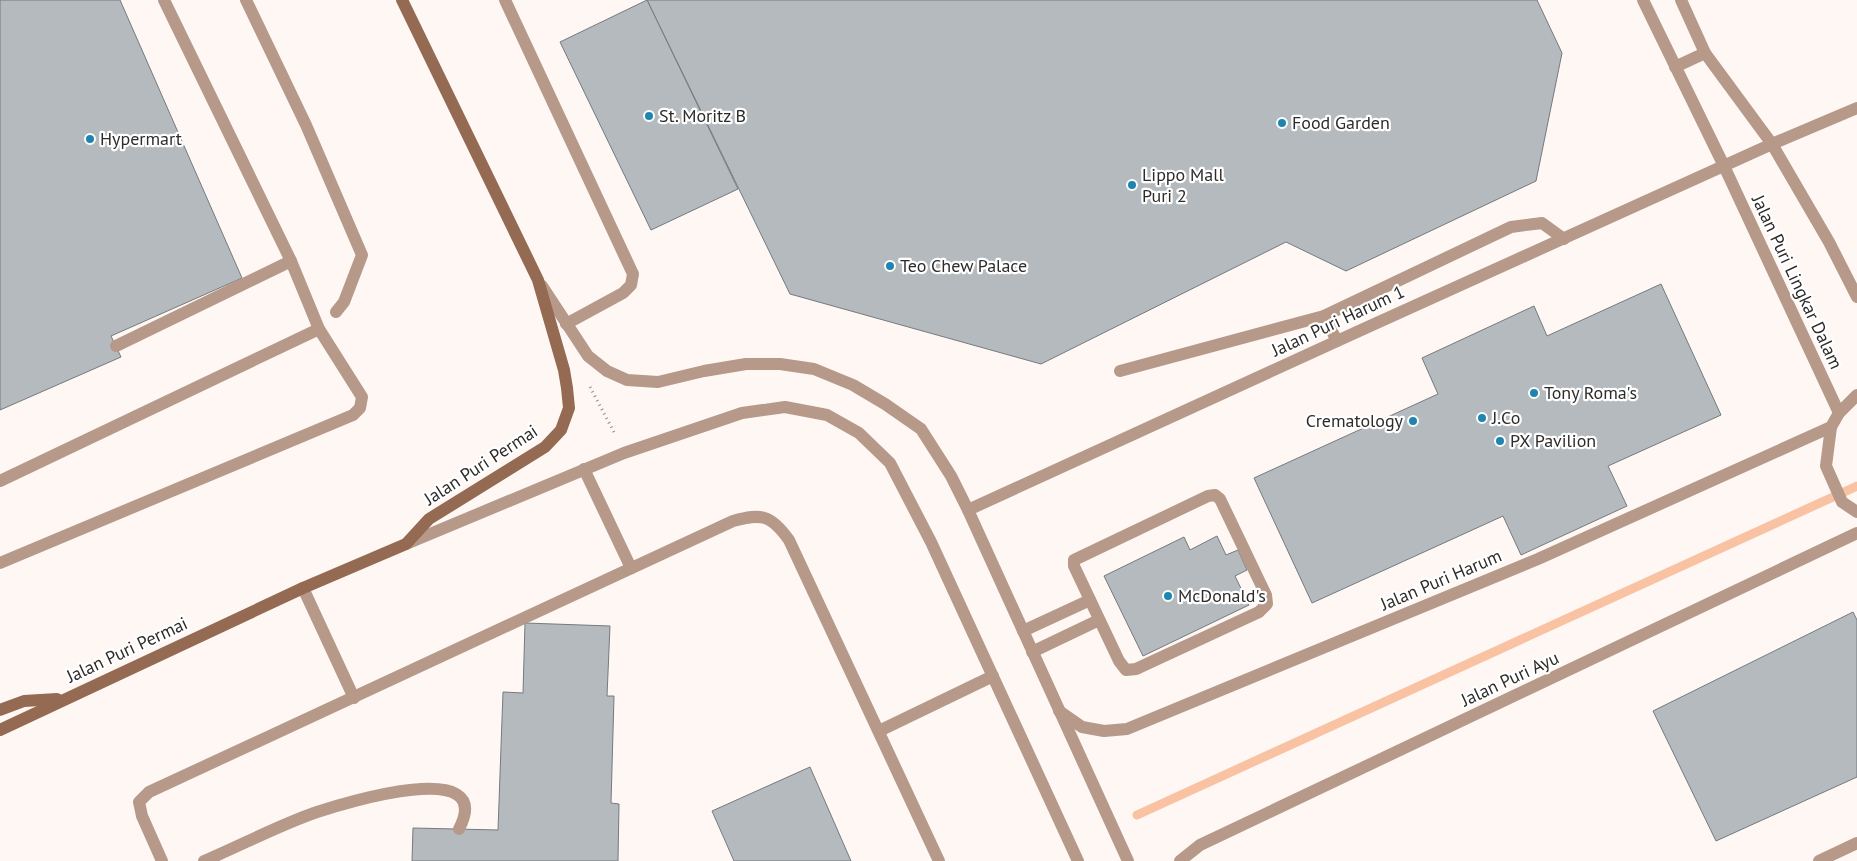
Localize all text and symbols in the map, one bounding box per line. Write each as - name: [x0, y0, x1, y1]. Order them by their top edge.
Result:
- place label: St. Moritz B: [659, 104, 746, 127]
- marker: St. Moritz B: [643, 110, 655, 122]
- place label: Food Garden: [1292, 111, 1390, 134]
- marker: Food Garden: [1276, 117, 1288, 129]
- place label: Hypermart: [100, 127, 182, 150]
- marker: Hypermart: [84, 133, 96, 145]
- place label: Lippo Mall Puri 2: [1142, 163, 1224, 207]
- marker: Lippo Mall Puri 2: [1126, 179, 1138, 191]
- street label: Jalan Puri Lingkar Dalam: [1747, 190, 1848, 373]
- place label: Teo Chew Palace: [900, 254, 1027, 277]
- marker: Teo Chew Palace: [884, 260, 896, 272]
- street label: Jalan Puri Harum 1: [1267, 280, 1408, 362]
- place label: Tony Roma's: [1544, 381, 1637, 404]
- marker: Tony Roma's: [1528, 387, 1540, 399]
- place label: J.Co: [1491, 406, 1520, 429]
- place label: Crematology: [1306, 409, 1404, 432]
- marker: J.Co: [1476, 412, 1488, 424]
- marker: Crematology: [1407, 415, 1419, 427]
- street label: Jalan Puri Permai: [419, 419, 542, 510]
- place label: PX Pavilion: [1510, 429, 1596, 452]
- marker: PX Pavilion: [1494, 435, 1506, 447]
- street label: Jalan Puri Harum: [1376, 544, 1505, 616]
- place label: McDonald's: [1178, 584, 1266, 607]
- marker: McDonald's: [1162, 590, 1174, 602]
- street label: Jalan Puri Permai: [62, 611, 191, 688]
- street label: Jalan Puri Ayu: [1456, 646, 1562, 712]

